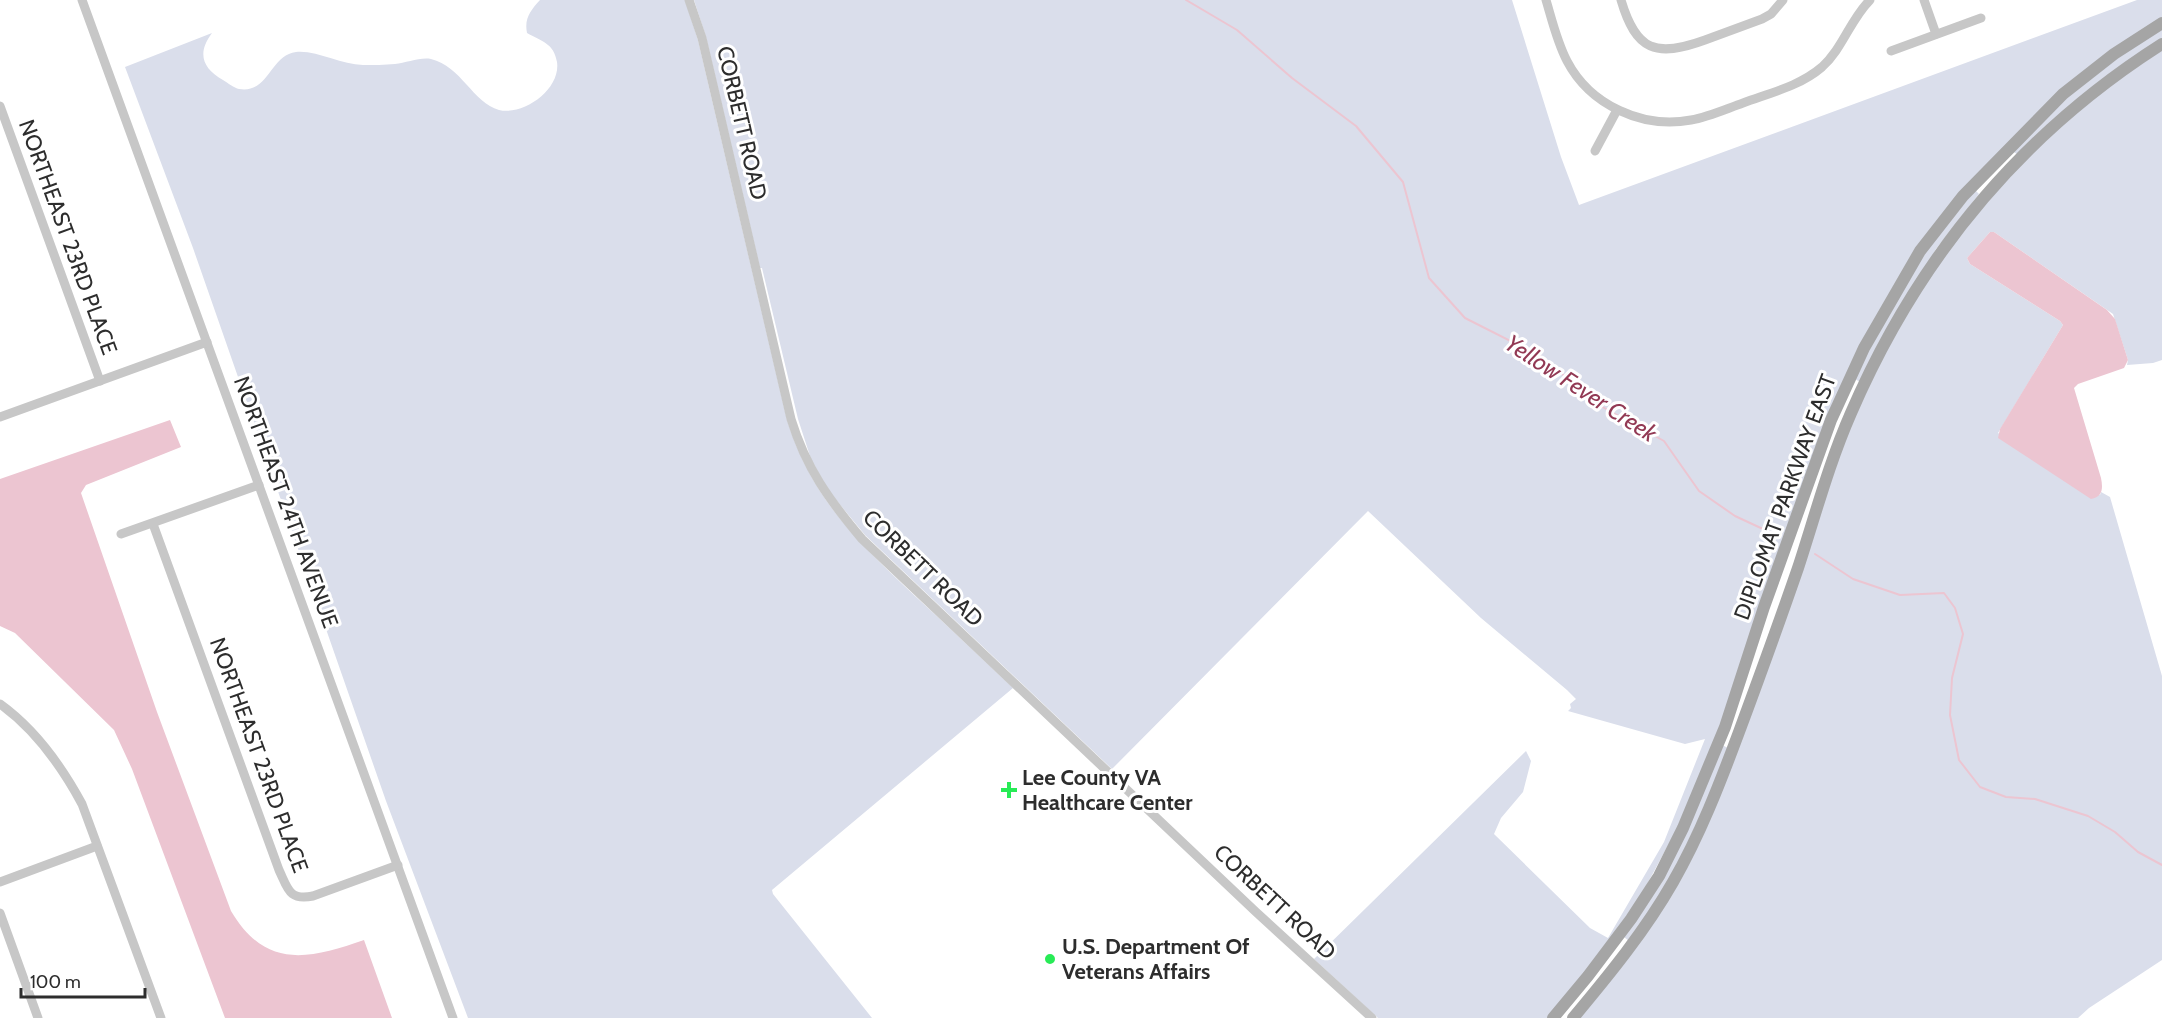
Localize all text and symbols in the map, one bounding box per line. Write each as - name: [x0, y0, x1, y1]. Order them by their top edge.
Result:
- street label: CORBETT ROAD: [711, 44, 773, 202]
- street label: NORTHEAST 23RD PLACE: [13, 116, 123, 358]
- water label: Yellow Fever Creek: [1500, 328, 1663, 448]
- street label: DIPLOMAT PARKWAY EAST: [1728, 370, 1842, 623]
- street label: NORTHEAST 24TH AVENUE: [228, 373, 344, 631]
- street label: CORBETT ROAD: [857, 504, 989, 632]
- street label: NORTHEAST 23RD PLACE: [204, 634, 314, 876]
- place label: Lee County VA Healthcare Center: [1022, 764, 1193, 816]
- marker: Lee County VA Healthcare Center: [1000, 781, 1018, 799]
- street label: CORBETT ROAD: [1208, 839, 1342, 965]
- place label: U.S. Department Of Veterans Affairs: [1062, 933, 1250, 985]
- marker: U.S. Department Of Veterans Affairs: [1043, 952, 1057, 966]
- scale bar: [21, 961, 146, 999]
- text: 100 m: [30, 971, 81, 993]

